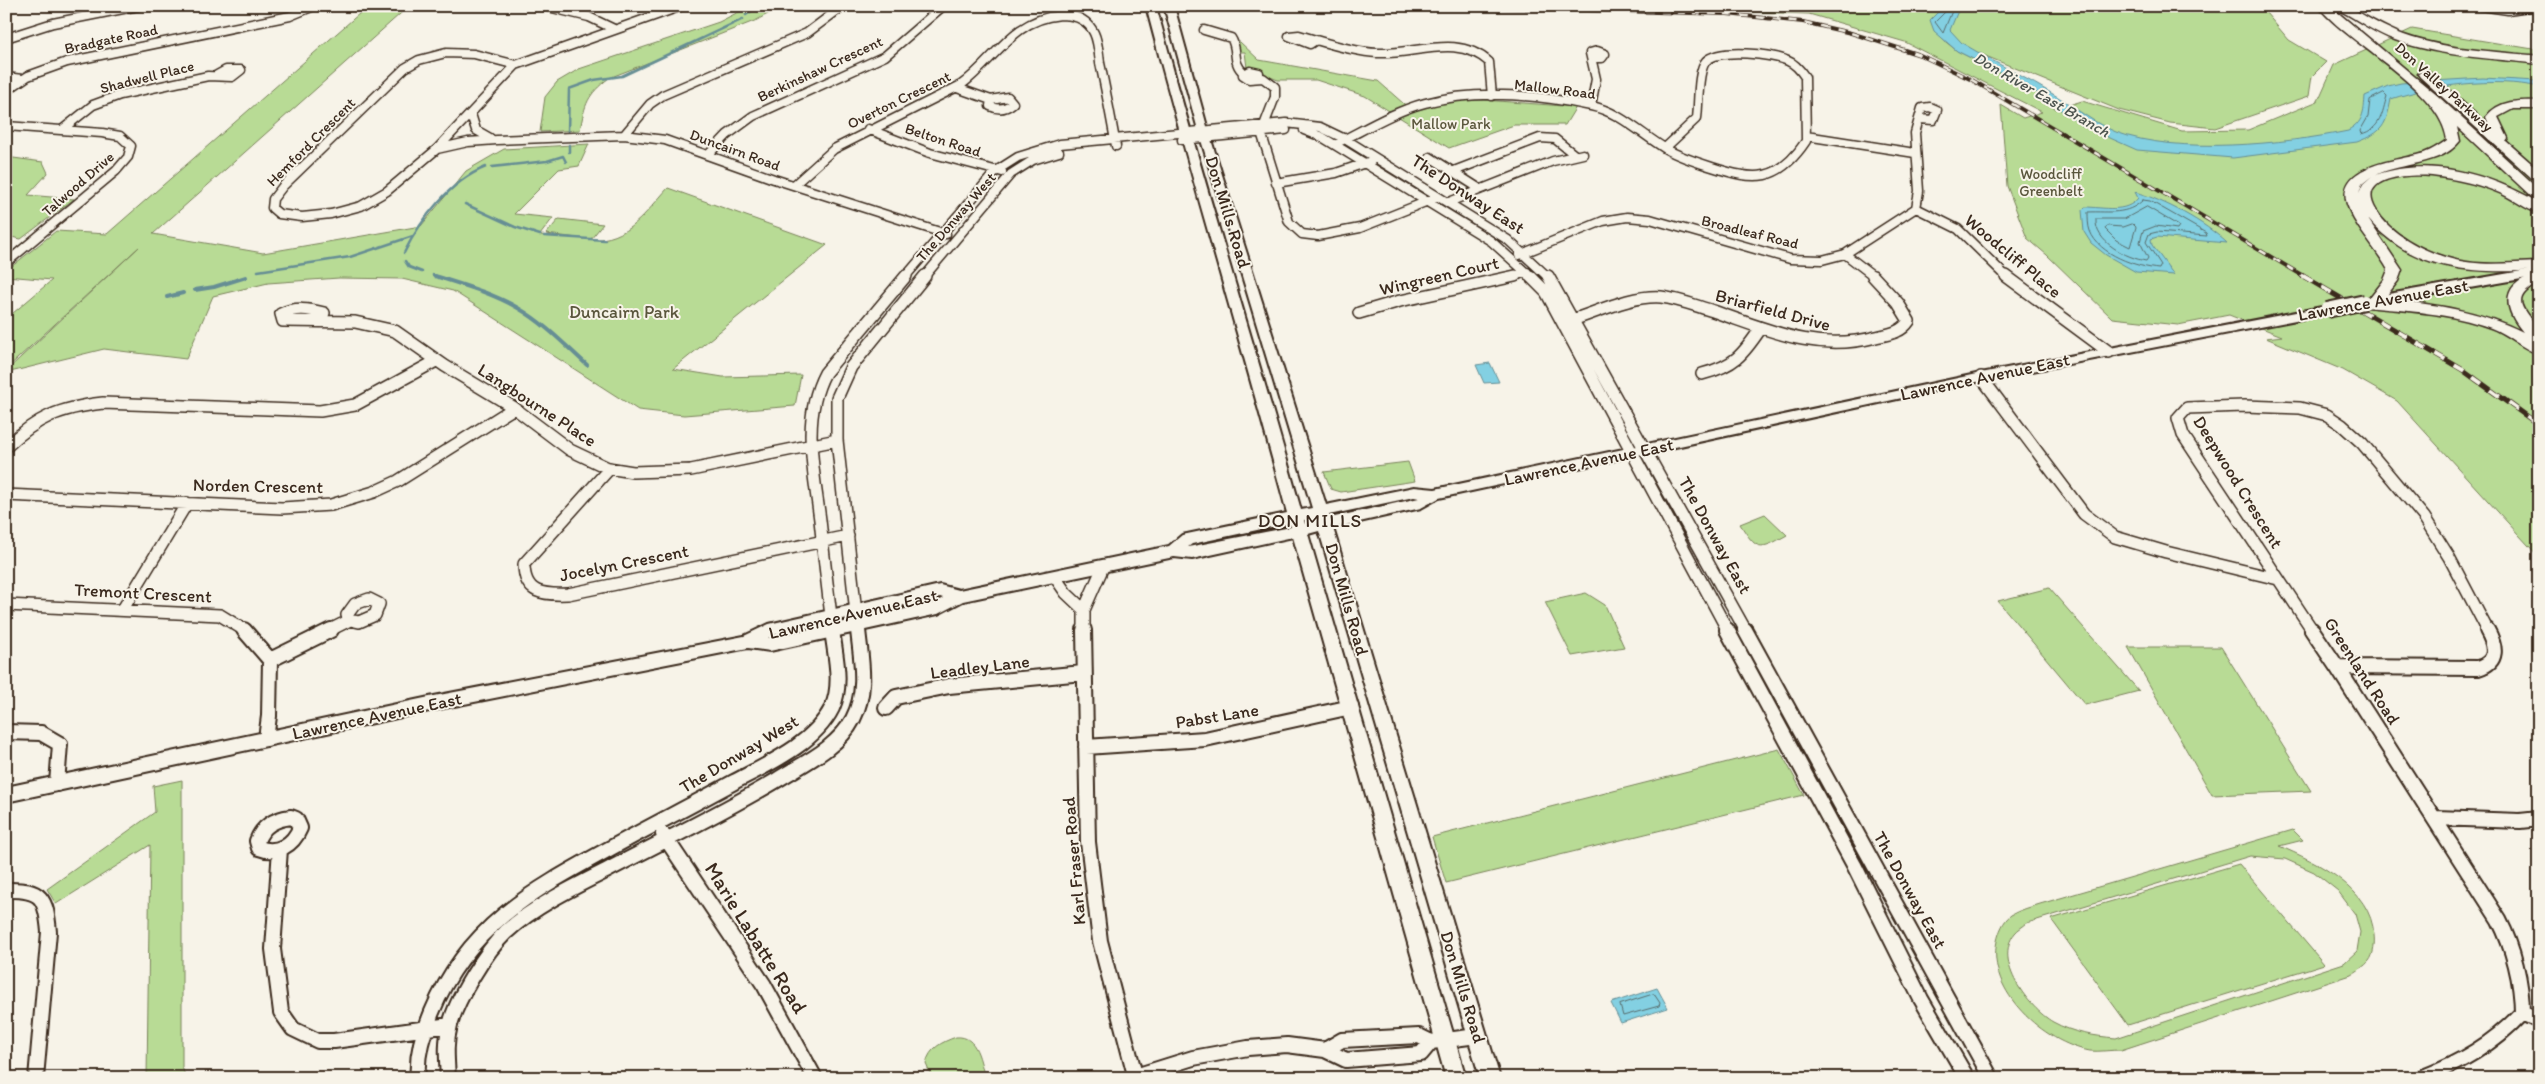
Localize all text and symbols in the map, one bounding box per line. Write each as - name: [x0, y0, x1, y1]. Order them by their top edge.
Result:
- street label: Bradgate Road: [63, 20, 159, 58]
- street label: Berkinshaw Crescent: [755, 32, 886, 106]
- street label: Don Valley Parkway: [2391, 38, 2497, 136]
- water label: Don River East Branch: [1970, 48, 2114, 141]
- street label: Shadwell Place: [98, 57, 196, 97]
- street label: Overton Crescent: [844, 67, 954, 133]
- street label: Mallow Road: [1513, 75, 1598, 103]
- street label: Hemford Crescent: [263, 94, 359, 190]
- park label: Mallow Park: [1411, 115, 1491, 133]
- street label: Belton Road: [903, 119, 984, 161]
- street label: Duncairn Road: [687, 125, 783, 175]
- street label: Talwood Drive: [38, 148, 118, 220]
- street label: The Donway East: [1407, 149, 1529, 239]
- street label: Don Mills Road: [1201, 153, 1256, 271]
- park label: Woodcliff Greenbelt: [2019, 165, 2083, 200]
- street label: The Donway West: [912, 168, 1000, 265]
- street label: Woodcliff Place: [1960, 209, 2066, 303]
- street label: Broadleaf Road: [1700, 211, 1800, 253]
- street label: Wingreen Court: [1377, 251, 1501, 300]
- street label: Lawrence Avenue East: [2296, 274, 2470, 326]
- street label: Briarfield Drive: [1713, 284, 1833, 336]
- park label: Duncairn Park: [569, 301, 680, 323]
- street label: Lawrence Avenue East: [1898, 348, 2072, 406]
- street label: Langbourne Place: [474, 358, 600, 452]
- street label: Deepwood Crescent: [2188, 412, 2288, 553]
- street label: Lawrence Avenue East: [1502, 433, 1676, 491]
- street label: The Donway East: [1674, 472, 1756, 598]
- street label: Norden Crescent: [193, 474, 324, 498]
- district label: DON MILLS: [1258, 509, 1362, 532]
- street label: Jocelyn Crescent: [558, 540, 691, 586]
- street label: Don Mills Road: [1320, 540, 1374, 658]
- street label: Tremont Crescent: [74, 578, 213, 608]
- street label: Lawrence Avenue East: [766, 584, 940, 644]
- street label: Greenland Road: [2319, 613, 2405, 729]
- street label: Leadley Lane: [929, 650, 1031, 684]
- street label: Lawrence Avenue East: [290, 687, 464, 745]
- street label: Pabst Lane: [1174, 699, 1260, 733]
- street label: The Donway West: [676, 710, 803, 798]
- street label: Karl Fraser Road: [1057, 796, 1091, 926]
- street label: The Donway East: [1869, 827, 1951, 953]
- street label: Marie Labatte Road: [700, 857, 813, 1018]
- street label: Don Mills Road: [1436, 928, 1491, 1046]

